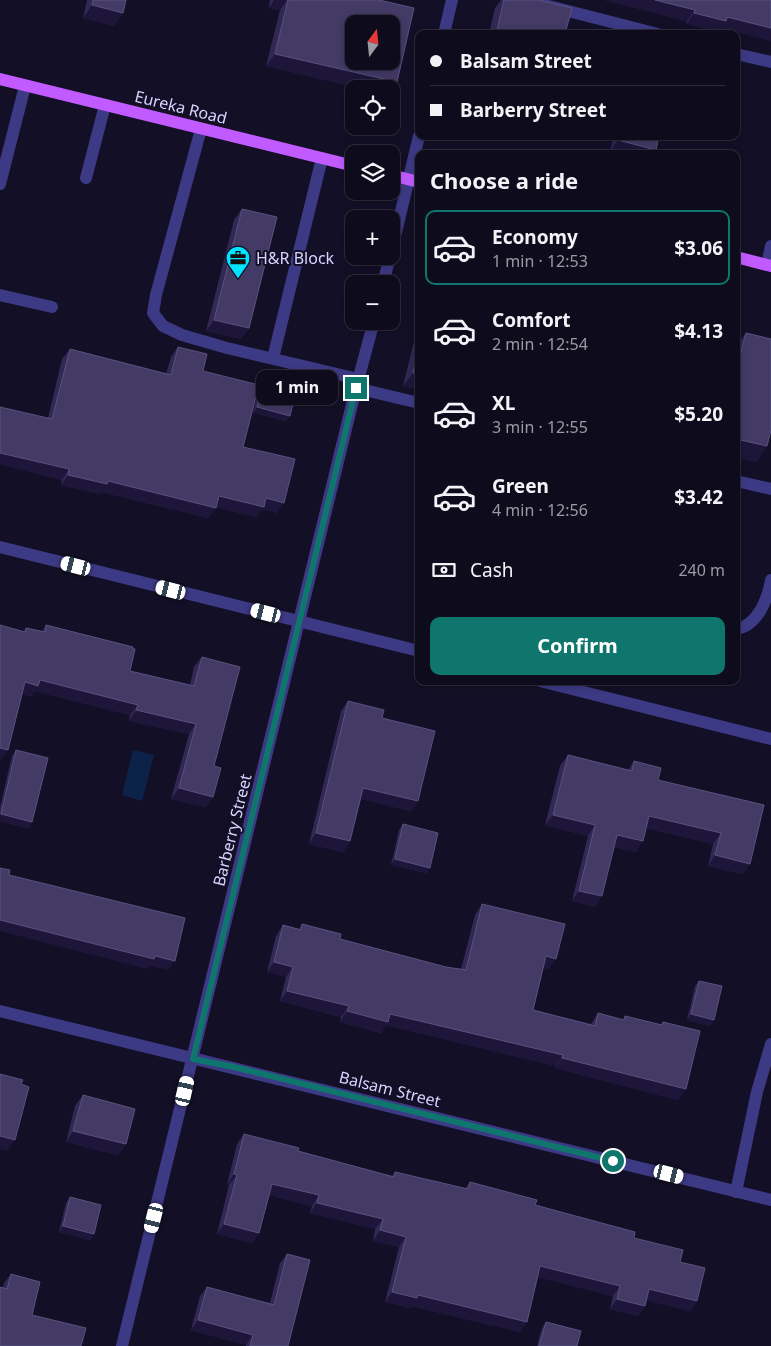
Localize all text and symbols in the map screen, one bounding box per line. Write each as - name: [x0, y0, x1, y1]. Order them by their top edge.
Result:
- north arrow: [345, 15, 400, 70]
- map controls: [345, 15, 400, 330]
- text: Balsam Street: [460, 48, 592, 74]
- button: locate: [345, 80, 400, 135]
- street label: Eureka Road: [133, 85, 229, 129]
- text: Barberry Street: [460, 97, 606, 123]
- button: layers: [345, 145, 400, 200]
- text: Choose a ride: [430, 165, 578, 195]
- button: +: [345, 210, 400, 265]
- text: Economy: [492, 224, 578, 250]
- icon: car: [432, 225, 477, 270]
- text: $3.06: [674, 235, 723, 261]
- office icon: H&R Block: [225, 245, 251, 279]
- place label: H&R Block: [256, 247, 335, 269]
- text: 1 min · 12:53: [492, 250, 588, 272]
- button: −: [345, 275, 400, 330]
- text: Comfort: [492, 307, 571, 333]
- icon: car: [432, 308, 477, 353]
- text: $4.13: [674, 318, 723, 344]
- text: 2 min · 12:54: [492, 333, 588, 355]
- callout: 1 min: [256, 370, 338, 406]
- text: 1 min: [275, 376, 319, 398]
- route end: [345, 377, 367, 399]
- text: XL: [492, 390, 515, 416]
- icon: car: [432, 391, 477, 436]
- text: $5.20: [674, 401, 723, 427]
- text: 3 min · 12:55: [492, 416, 588, 438]
- text: Green: [492, 473, 549, 499]
- icon: car: [432, 474, 477, 519]
- text: $3.42: [674, 484, 723, 510]
- text: 4 min · 12:56: [492, 499, 588, 521]
- car: [59, 555, 92, 577]
- icon: cash: [430, 556, 458, 584]
- text: Cash: [470, 557, 514, 583]
- text: 240 m: [678, 559, 725, 581]
- car: [154, 579, 187, 601]
- car: [249, 602, 282, 624]
- button: Confirm: [430, 617, 725, 675]
- street label: Barberry Street: [207, 771, 257, 888]
- street label: Balsam Street: [337, 1066, 443, 1112]
- car: [174, 1075, 195, 1107]
- route start: [602, 1150, 624, 1172]
- car: [652, 1163, 685, 1185]
- car: [143, 1202, 164, 1234]

